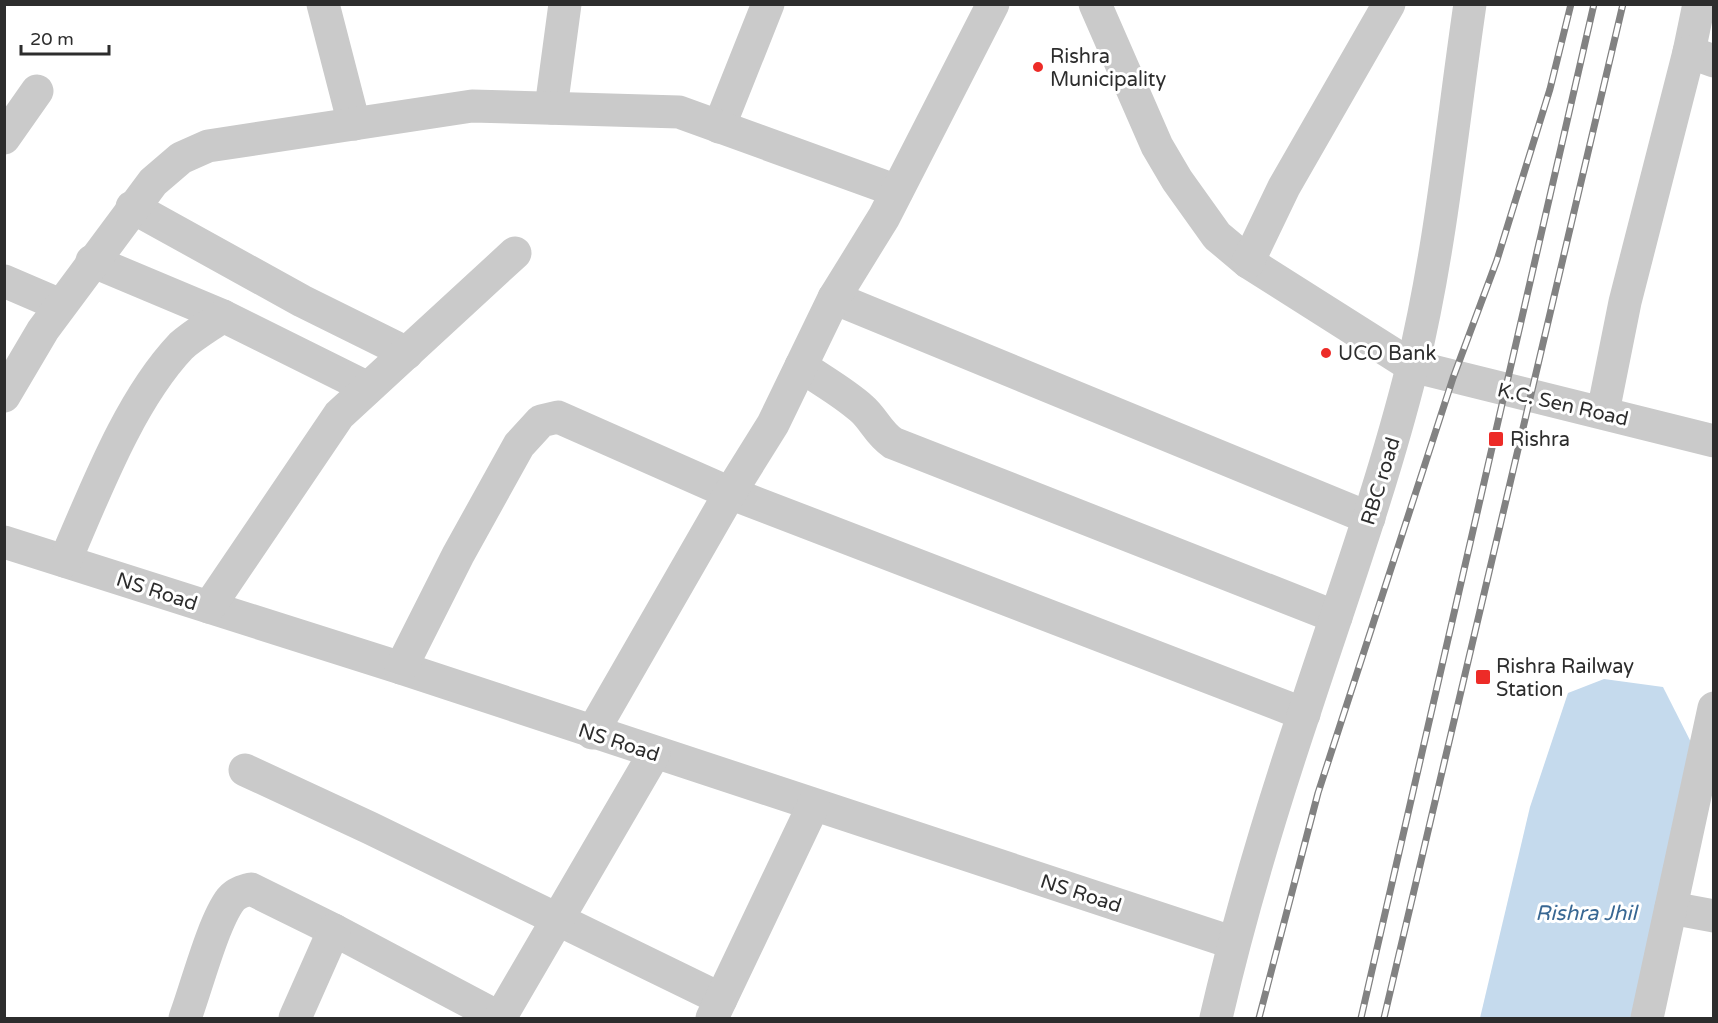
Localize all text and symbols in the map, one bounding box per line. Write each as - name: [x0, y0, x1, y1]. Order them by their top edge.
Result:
- scale bar: [21, 18, 110, 56]
- text: 20 m: [30, 28, 74, 50]
- place label: Rishra Municipality: [1050, 45, 1166, 92]
- marker: Rishra Municipality: [1031, 60, 1045, 74]
- place label: UCO Bank: [1338, 342, 1436, 366]
- marker: UCO Bank: [1319, 346, 1333, 360]
- street label: K.C. Sen Road: [1495, 378, 1631, 432]
- place label: Rishra: [1510, 428, 1570, 452]
- marker: Rishra: [1487, 430, 1505, 448]
- street label: RBC road: [1356, 434, 1406, 528]
- street label: NS Road: [113, 568, 200, 616]
- place label: Rishra Railway Station: [1496, 655, 1634, 702]
- marker: Rishra Railway Station: [1474, 668, 1492, 686]
- street label: NS Road: [575, 719, 662, 767]
- street label: NS Road: [1037, 870, 1124, 918]
- water label: Rishra Jhil: [1535, 901, 1639, 926]

